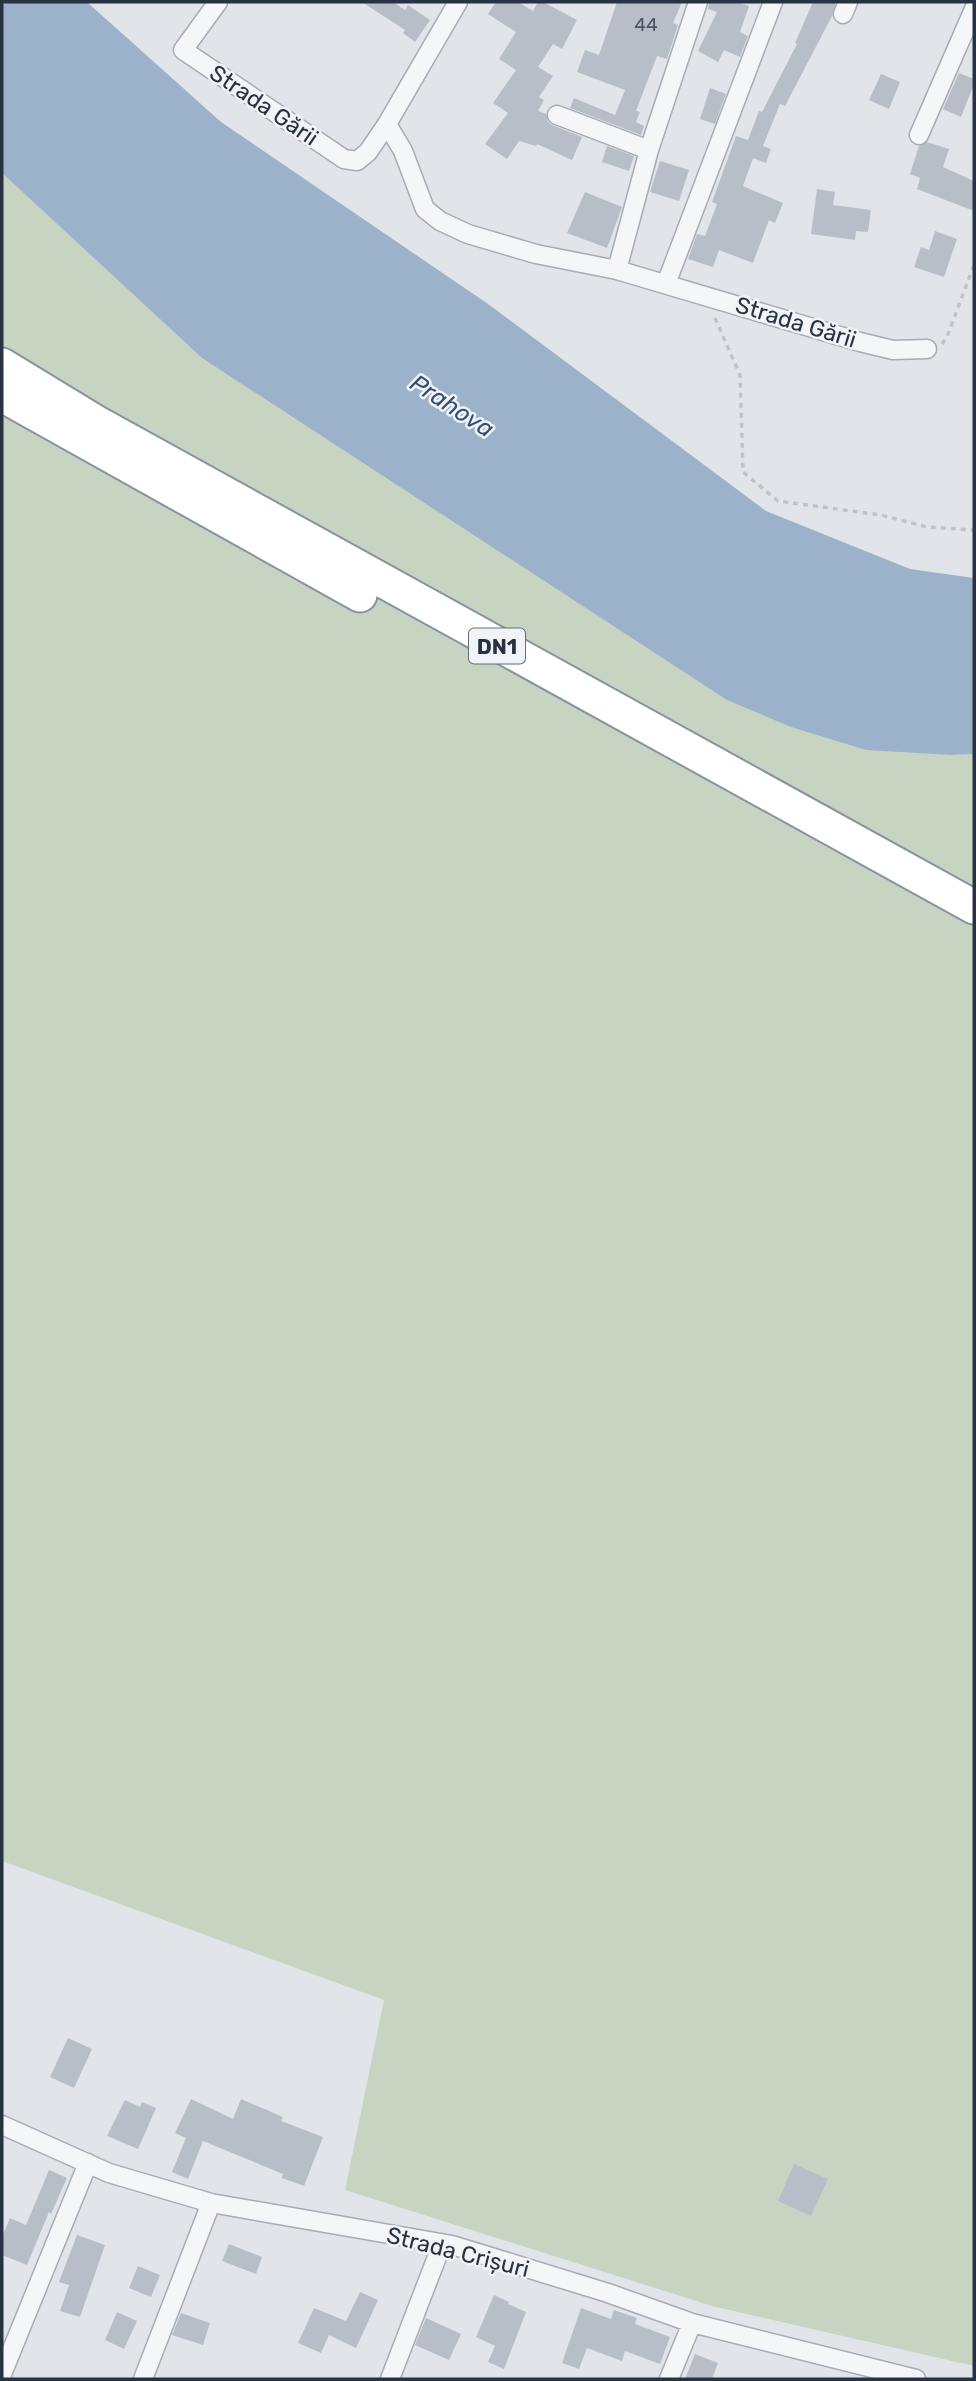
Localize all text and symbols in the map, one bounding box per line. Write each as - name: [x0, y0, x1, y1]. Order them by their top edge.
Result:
- house number: 44: [634, 13, 658, 36]
- street label: Strada Gării: [204, 59, 324, 151]
- street label: Strada Gării: [732, 290, 860, 354]
- water label: Prahova: [405, 369, 499, 443]
- road number: DN1: [469, 628, 525, 664]
- street label: Strada Crișuri: [384, 2221, 532, 2283]

